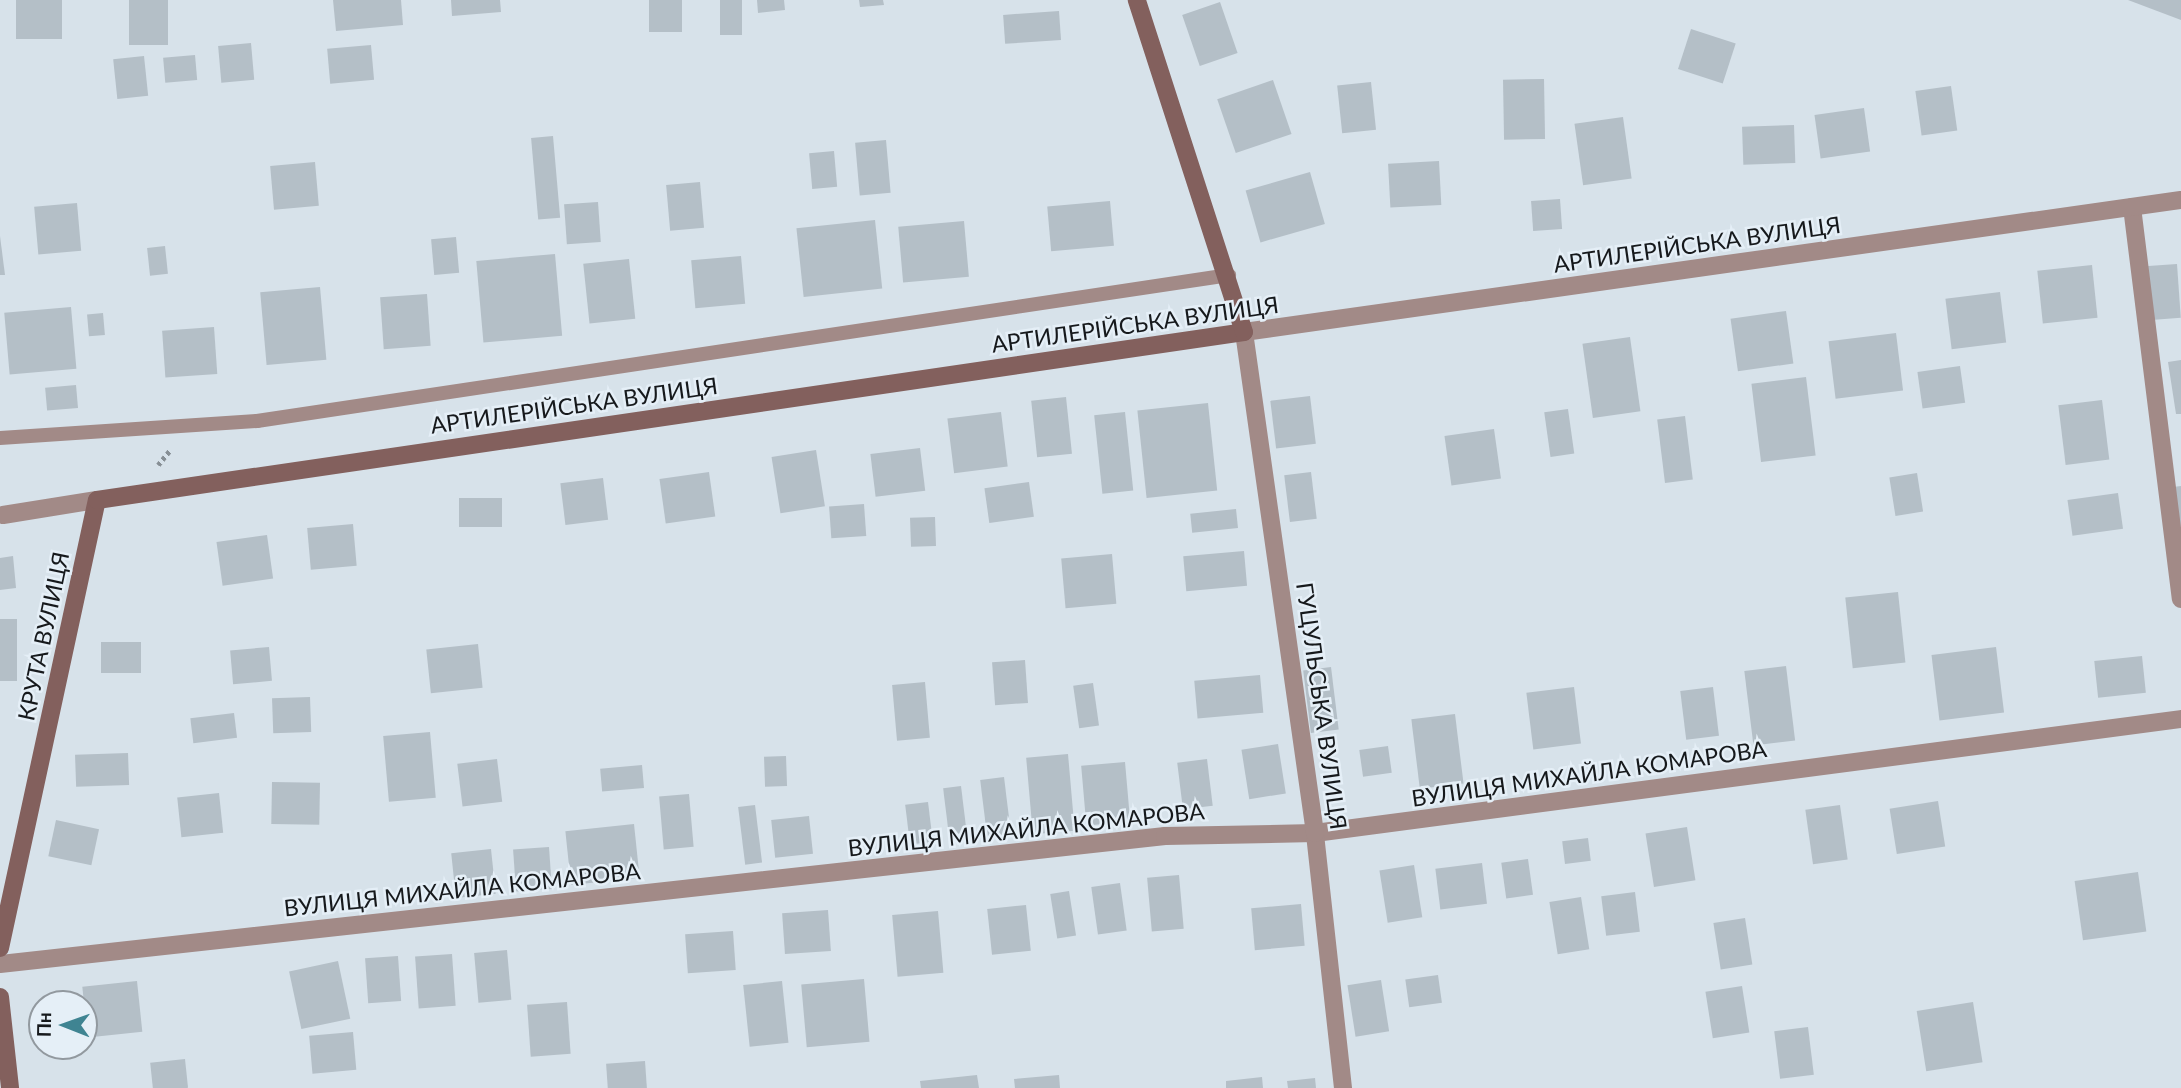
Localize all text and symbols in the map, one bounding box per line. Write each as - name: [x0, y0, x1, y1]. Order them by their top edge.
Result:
- street label: АРТИЛЕРІЙСЬКА ВУЛИЦЯ: [1552, 210, 1842, 278]
- street label: АРТИЛЕРІЙСЬКА ВУЛИЦЯ: [990, 290, 1280, 358]
- street label: АРТИЛЕРІЙСЬКА ВУЛИЦЯ: [429, 371, 719, 439]
- street label: КРУТА ВУЛИЦЯ: [12, 549, 74, 723]
- street label: ГУЦУЛЬСЬКА ВУЛИЦЯ: [1291, 581, 1353, 831]
- street label: ВУЛИЦЯ МИХАЙЛА КОМАРОВА: [1410, 734, 1768, 812]
- street label: ВУЛИЦЯ МИХАЙЛА КОМАРОВА: [846, 797, 1206, 861]
- street label: ВУЛИЦЯ МИХАЙЛА КОМАРОВА: [282, 857, 642, 921]
- north arrow: [28, 990, 98, 1060]
- text: Пн: [32, 1012, 55, 1037]

